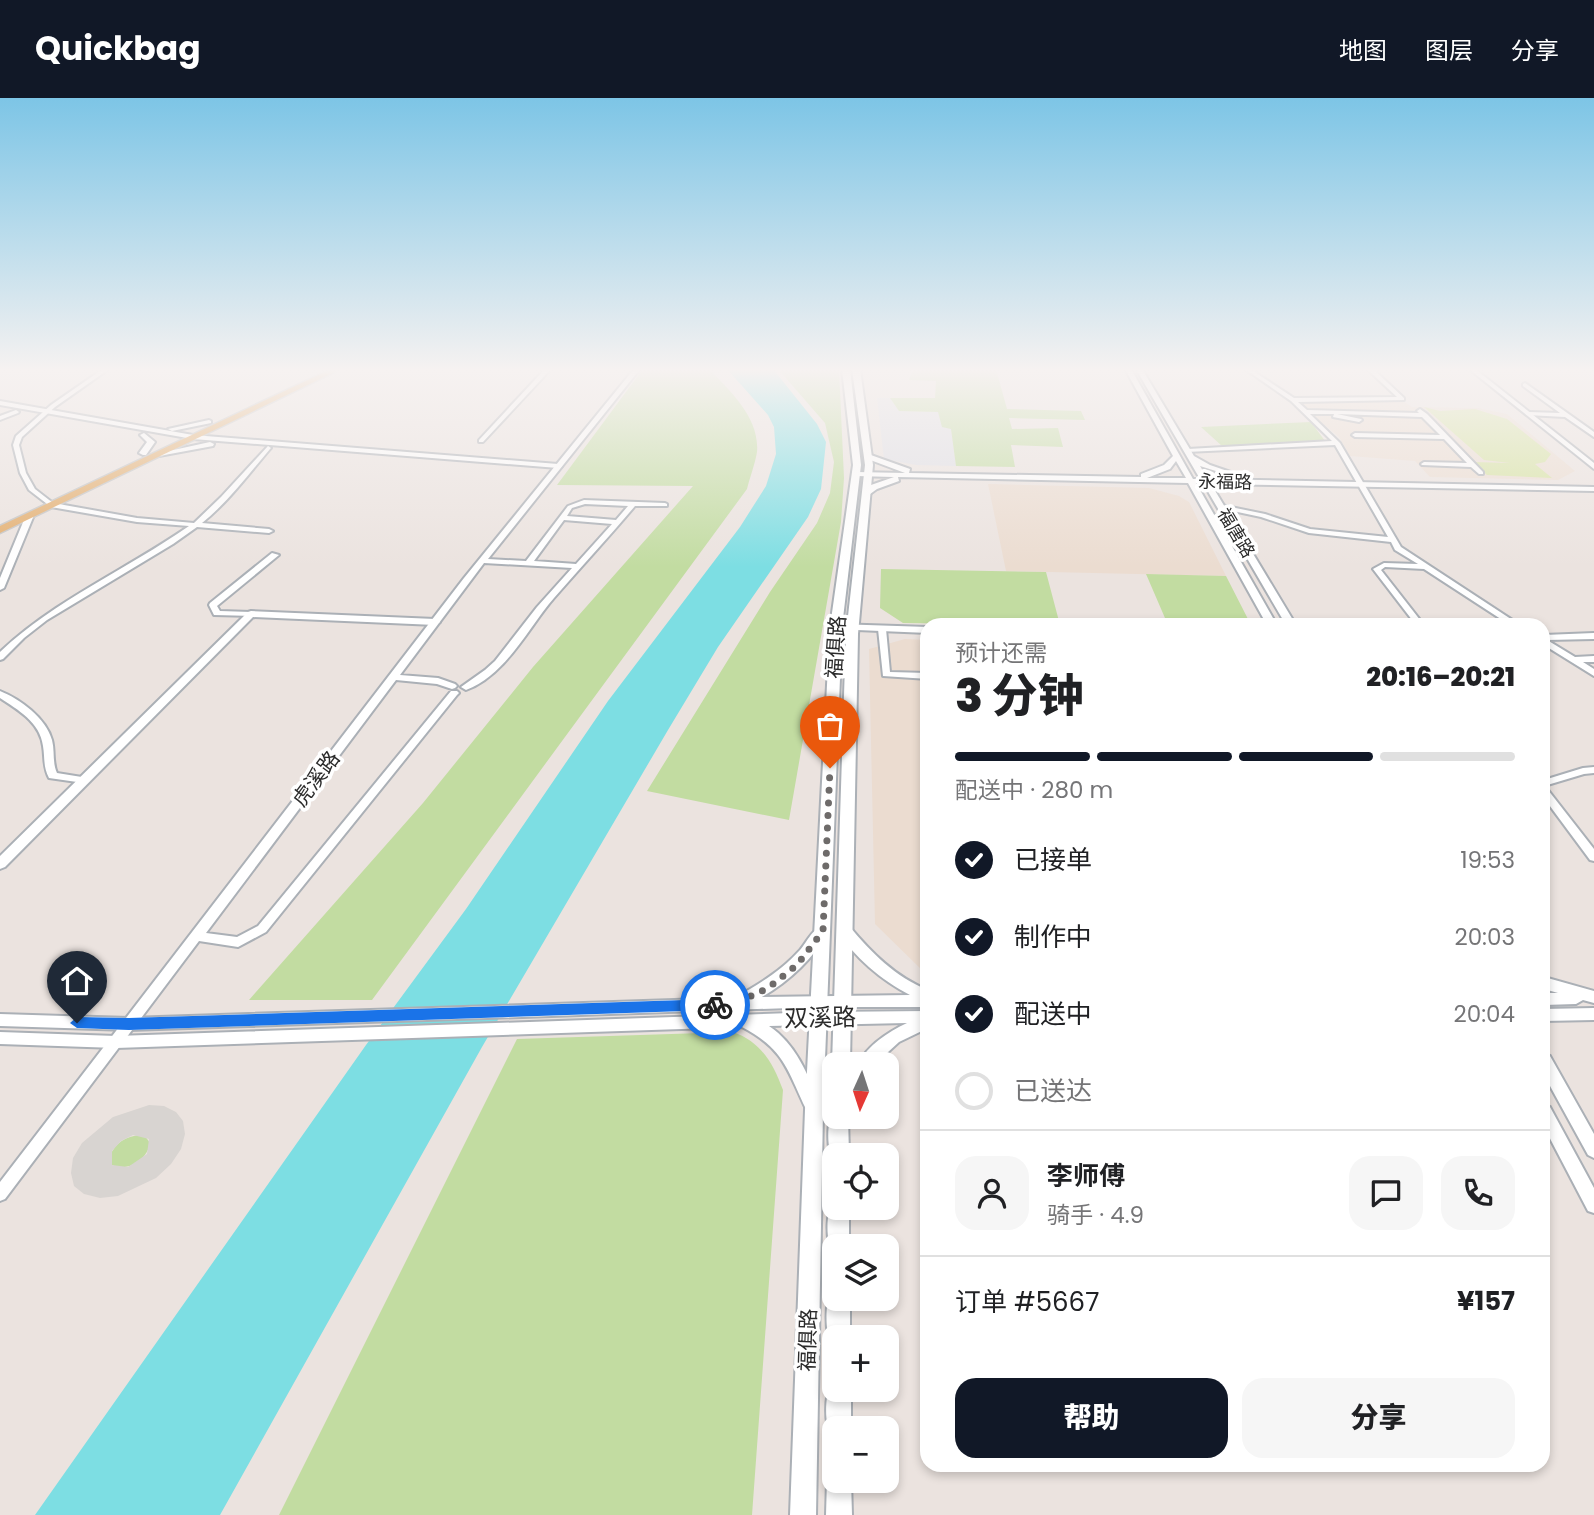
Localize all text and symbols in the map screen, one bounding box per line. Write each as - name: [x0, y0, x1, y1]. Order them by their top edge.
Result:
- text: Quickbag: [35, 25, 201, 72]
- text: 地图: [1339, 34, 1387, 67]
- text: 图层: [1425, 34, 1473, 67]
- text: 分享: [1511, 34, 1559, 67]
- street label: 永福路: [1198, 469, 1252, 494]
- street label: 福唐路: [1212, 503, 1261, 562]
- street label: 福俱路: [819, 615, 852, 679]
- text: 预计还需: [955, 637, 1047, 669]
- text: 20:16–20:21: [1366, 659, 1515, 695]
- text: 3 分钟: [955, 664, 1084, 728]
- pin: [800, 696, 860, 768]
- icon: bag: [811, 707, 849, 745]
- street label: 虎溪路: [285, 745, 346, 813]
- text: 配送中 · 280 m: [955, 774, 1113, 806]
- icon: check: [955, 841, 993, 879]
- text: 已接单: [1014, 842, 1092, 878]
- text: 19:53: [1460, 844, 1515, 876]
- icon: check: [955, 918, 993, 956]
- text: 制作中: [1014, 919, 1092, 955]
- text: 20:03: [1454, 921, 1515, 953]
- pin: [47, 951, 107, 1023]
- icon: home: [58, 962, 96, 1000]
- courier: [680, 970, 750, 1040]
- icon: bike: [696, 986, 734, 1024]
- icon: check: [955, 995, 993, 1033]
- text: 配送中: [1014, 996, 1092, 1032]
- text: 20:04: [1454, 998, 1515, 1030]
- street label: 双溪路: [784, 1000, 856, 1035]
- north arrow: [822, 1052, 900, 1129]
- map controls: [822, 1052, 899, 1493]
- text: 已送达: [1014, 1073, 1092, 1109]
- button: locate: [822, 1143, 899, 1220]
- button: person: [955, 1156, 1029, 1230]
- button: chat: [1349, 1156, 1423, 1230]
- button: phone: [1441, 1156, 1515, 1230]
- text: 李师傅: [1047, 1158, 1125, 1194]
- text: 骑手 · 4.9: [1047, 1199, 1144, 1231]
- button: layers: [822, 1234, 899, 1311]
- text: ¥157: [1457, 1283, 1515, 1319]
- text: 订单 #5667: [955, 1284, 1099, 1320]
- street label: 福俱路: [792, 1308, 823, 1372]
- button: +: [822, 1325, 899, 1402]
- button: 帮助: [955, 1378, 1228, 1458]
- button: 分享: [1242, 1378, 1515, 1458]
- button: −: [822, 1416, 899, 1493]

